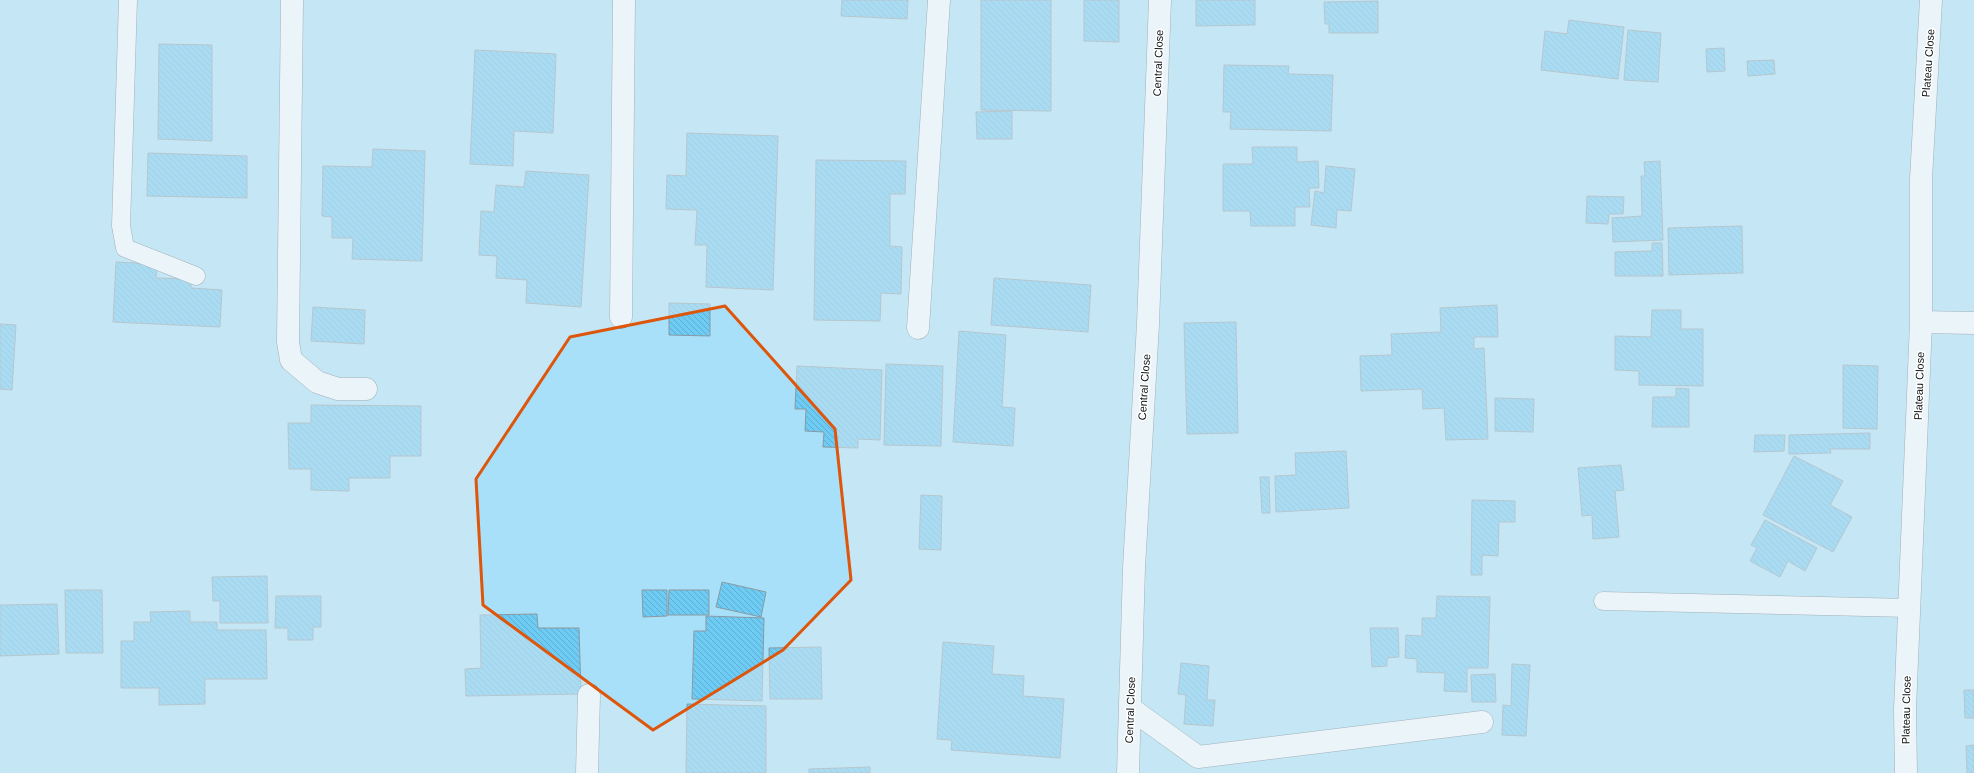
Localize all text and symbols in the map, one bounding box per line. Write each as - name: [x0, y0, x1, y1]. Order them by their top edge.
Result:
- street label: Plateau Close: [1920, 28, 1936, 98]
- street label: Central Close: [1151, 29, 1165, 97]
- street label: Plateau Close: [1912, 352, 1926, 420]
- street label: Central Close: [1136, 353, 1152, 421]
- street label: Central Close: [1123, 676, 1137, 744]
- street label: Plateau Close: [1899, 676, 1913, 744]

